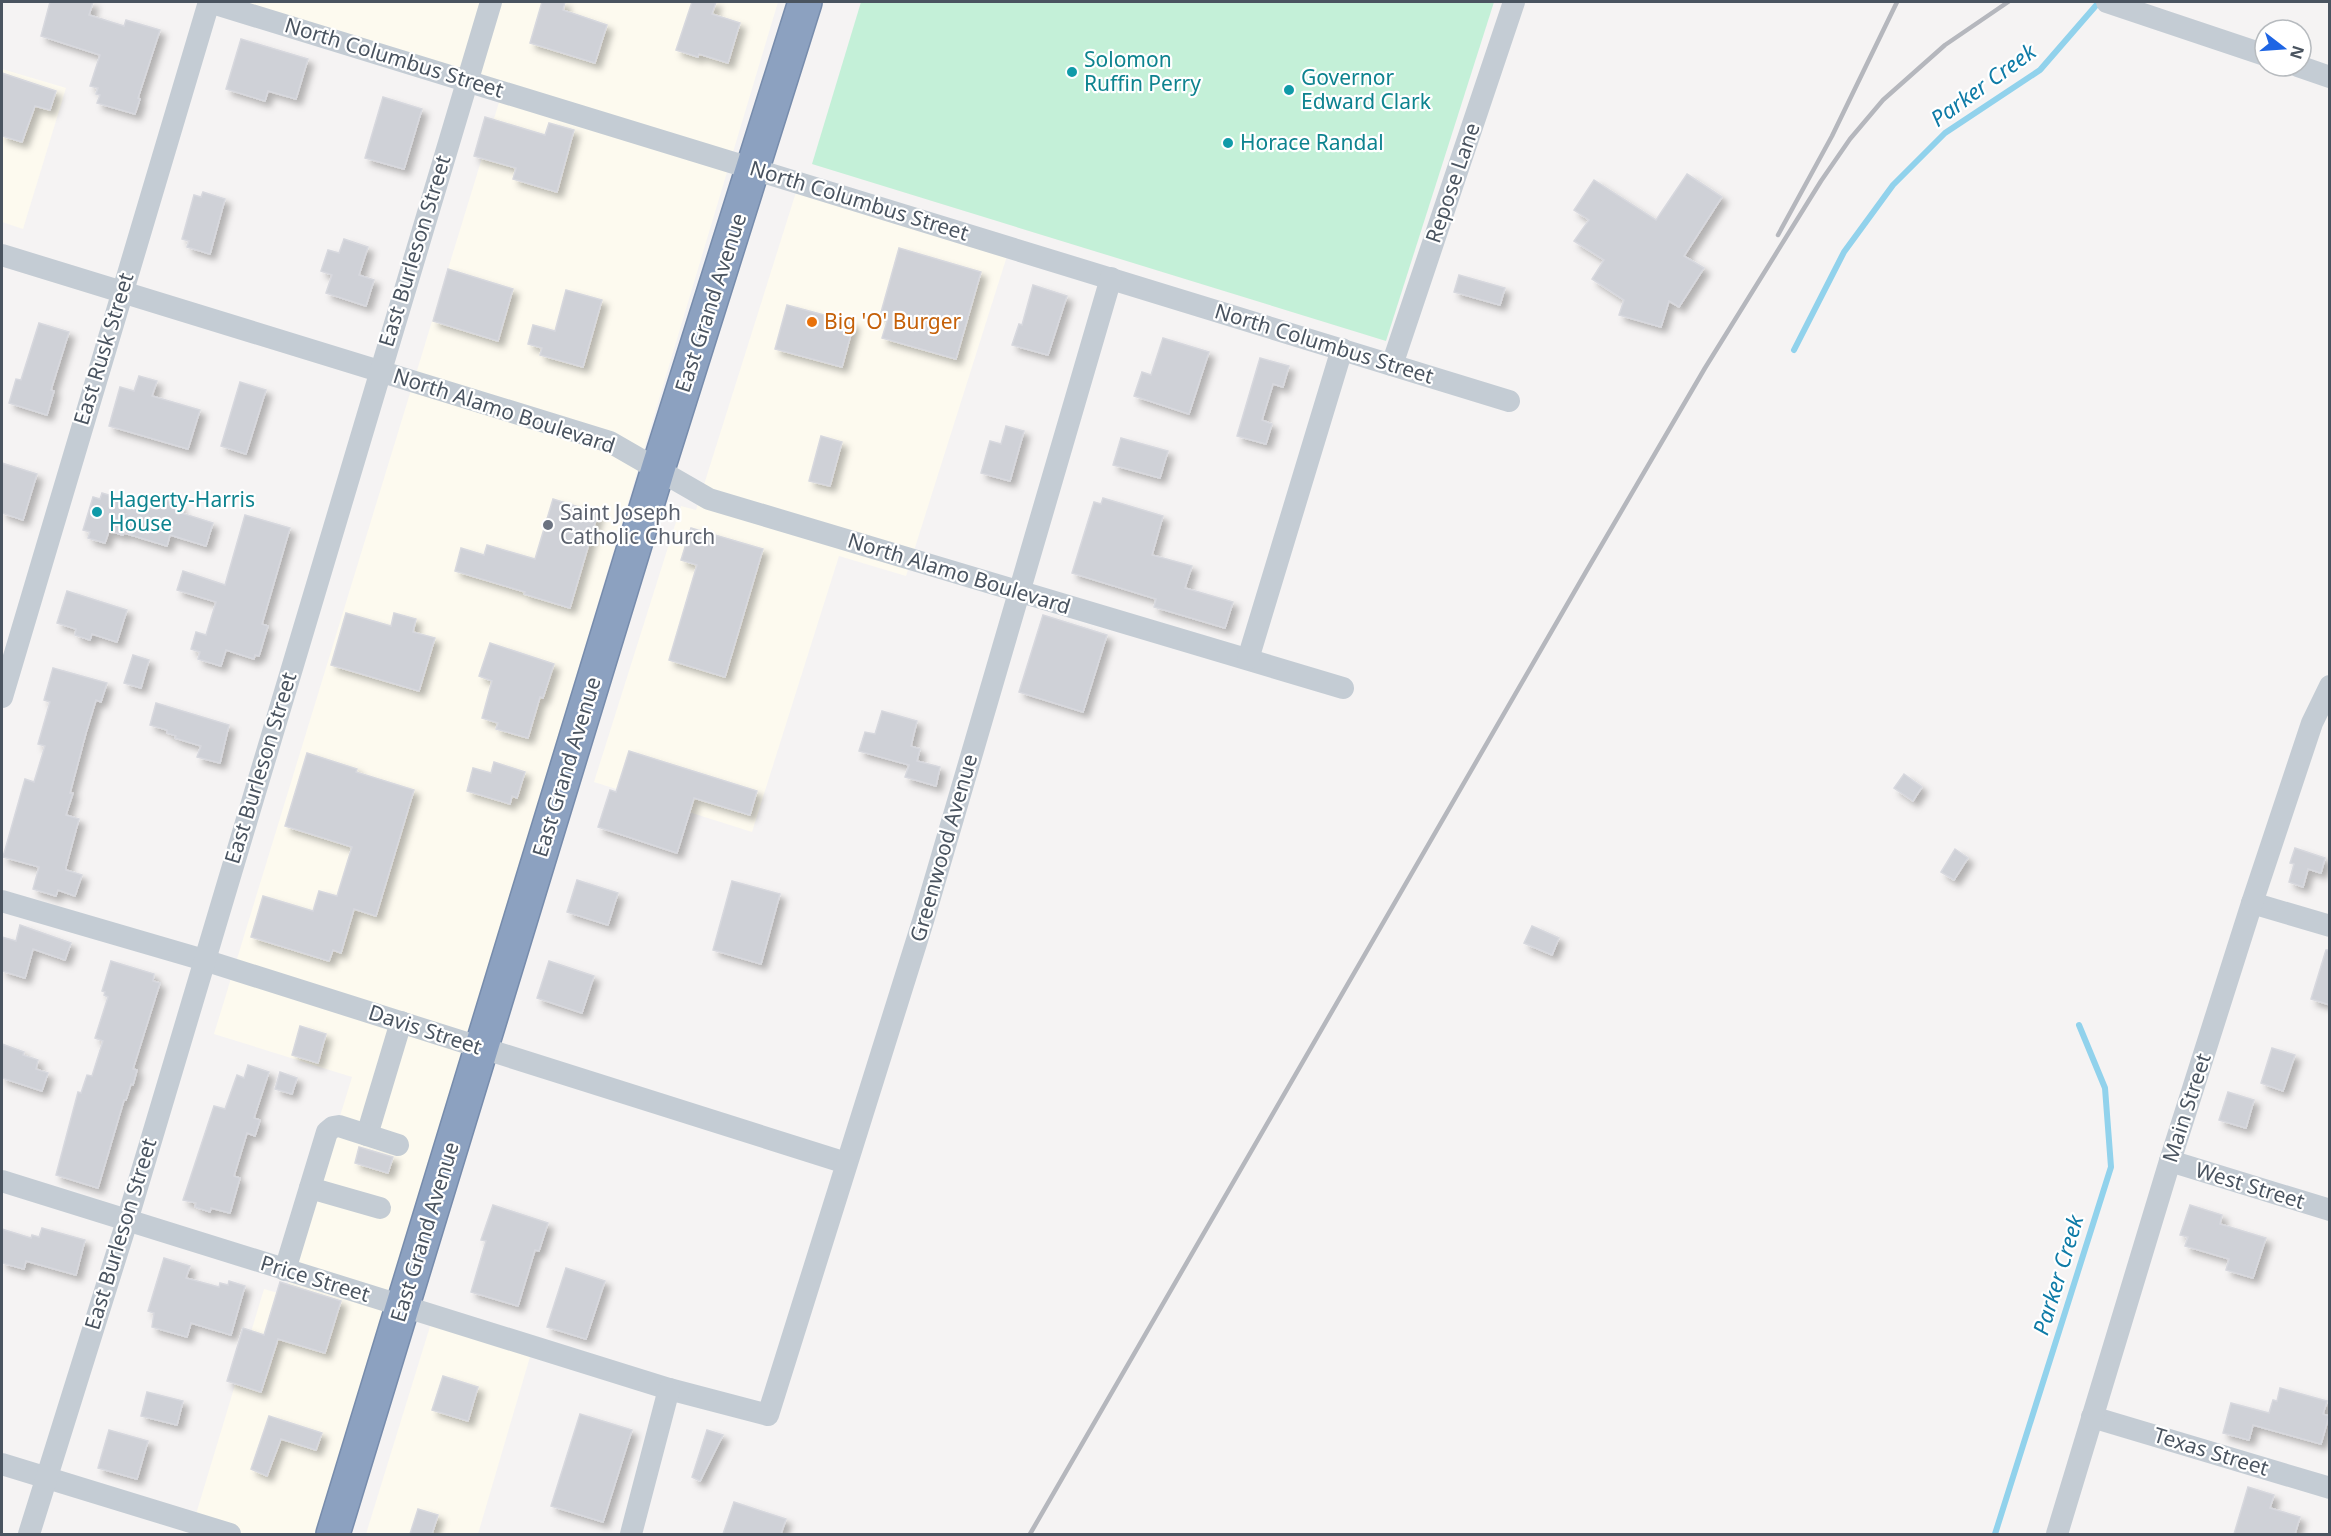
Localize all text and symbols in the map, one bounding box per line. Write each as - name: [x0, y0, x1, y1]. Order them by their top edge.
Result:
- street label: North Columbus Street: [281, 10, 508, 104]
- north arrow: [2253, 18, 2313, 78]
- water label: Parker Creek: [1924, 35, 2042, 133]
- text: N: [2285, 43, 2310, 62]
- place label: Solomon Ruffin Perry: [1084, 45, 1201, 97]
- place label: Governor Edward Clark: [1301, 63, 1432, 115]
- marker: Solomon Ruffin Perry: [1065, 65, 1079, 79]
- marker: Governor Edward Clark: [1282, 83, 1296, 97]
- street label: Repose Lane: [1418, 119, 1486, 247]
- place label: Horace Randal: [1240, 128, 1384, 156]
- marker: Horace Randal: [1221, 136, 1235, 150]
- street label: East Burleson Street: [372, 151, 457, 350]
- street label: North Columbus Street: [746, 153, 973, 247]
- street label: East Grand Avenue: [668, 209, 752, 396]
- street label: East Rusk Street: [67, 269, 140, 428]
- street label: North Columbus Street: [1211, 296, 1438, 390]
- place label: Big 'O' Burger: [824, 307, 962, 335]
- marker: Big 'O' Burger: [805, 315, 819, 329]
- street label: North Alamo Boulevard: [390, 361, 619, 459]
- place label: Hagerty-Harris House: [109, 485, 255, 537]
- place label: Saint Joseph Catholic Church: [560, 498, 715, 550]
- marker: Hagerty-Harris House: [90, 505, 104, 519]
- marker: Saint Joseph Catholic Church: [541, 518, 555, 532]
- street label: North Alamo Boulevard: [844, 526, 1074, 620]
- street label: East Burleson Street: [218, 668, 303, 867]
- street label: East Grand Avenue: [525, 673, 607, 860]
- street label: Greenwood Avenue: [903, 751, 983, 945]
- street label: Davis Street: [365, 998, 486, 1061]
- street label: Main Street: [2155, 1049, 2217, 1166]
- street label: East Burleson Street: [78, 1134, 163, 1333]
- street label: East Grand Avenue: [383, 1138, 465, 1325]
- street label: West Street: [2192, 1155, 2309, 1215]
- water label: Parker Creek: [2025, 1210, 2090, 1338]
- street label: Price Street: [257, 1248, 374, 1308]
- street label: Texas Street: [2150, 1420, 2273, 1482]

